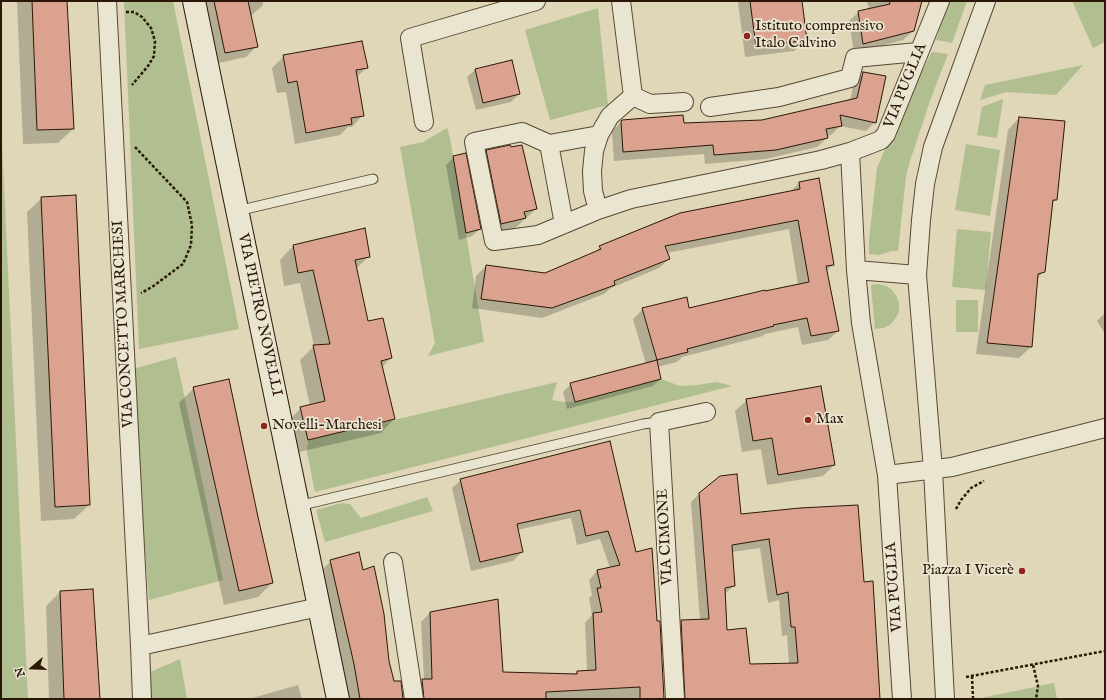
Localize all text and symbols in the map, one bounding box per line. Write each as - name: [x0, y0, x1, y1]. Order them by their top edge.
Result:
- place label: Istituto comprensivo Italo Calvino: [755, 18, 884, 53]
- marker: Istituto comprensivo Italo Calvino: [742, 31, 752, 41]
- street label: VIA PUGLIA: [881, 41, 931, 131]
- street label: VIA CONCETTO MARCHESI: [110, 220, 138, 428]
- street label: VIA PIETRO NOVELLI: [233, 232, 285, 398]
- place label: Max: [816, 411, 844, 429]
- marker: Max: [803, 415, 813, 425]
- place label: Novelli-Marchesi: [272, 417, 382, 435]
- marker: Novelli-Marchesi: [259, 421, 269, 431]
- street label: VIA CIMONE: [654, 488, 678, 586]
- street label: VIA PUGLIA: [883, 541, 907, 633]
- place label: Piazza I Vicerè: [922, 562, 1014, 580]
- marker: Piazza I Vicerè: [1017, 566, 1027, 576]
- north arrow: [12, 648, 52, 688]
- text: N: [12, 665, 29, 679]

